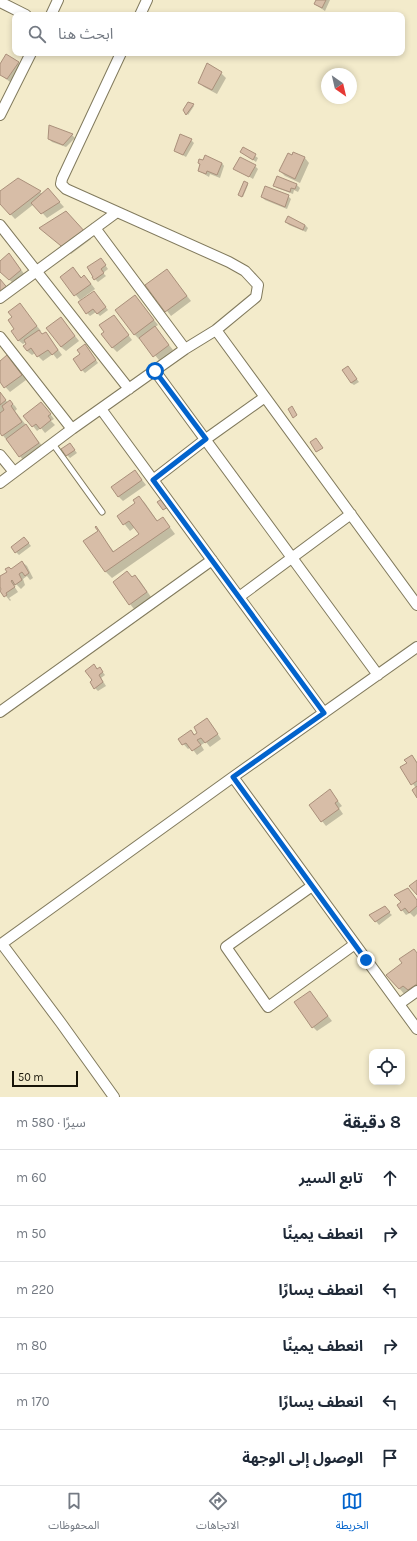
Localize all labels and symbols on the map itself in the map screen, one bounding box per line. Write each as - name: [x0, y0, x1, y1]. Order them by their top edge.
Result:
- north arrow: [321, 68, 357, 104]
- route start: [146, 362, 164, 380]
- route end: [357, 951, 375, 969]
- scale bar: [12, 1069, 78, 1088]

